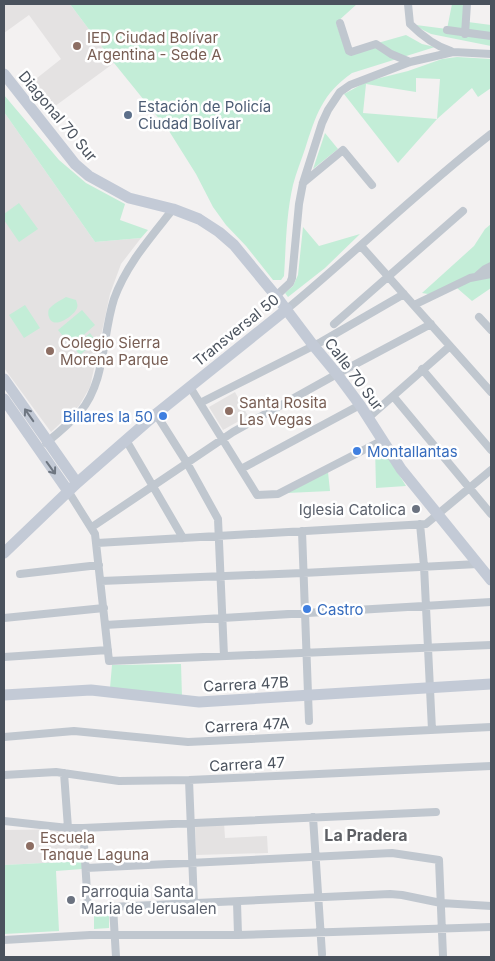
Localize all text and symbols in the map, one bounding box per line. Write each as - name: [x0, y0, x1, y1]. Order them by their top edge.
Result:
- place label: IED Ciudad Bolívar Argentina - Sede A: [87, 28, 222, 64]
- marker: IED Ciudad Bolívar Argentina - Sede A: [71, 40, 83, 52]
- street label: Diagonal 70 Sur: [15, 67, 102, 165]
- place label: Estación de Policía Ciudad Bolívar: [138, 97, 271, 133]
- marker: Estación de Policía Ciudad Bolívar: [122, 109, 134, 121]
- street label: Transversal 50: [189, 290, 283, 370]
- place label: Colegio Sierra Morena Parque: [60, 333, 168, 369]
- street label: Calle 70 Sur: [321, 334, 388, 414]
- marker: Colegio Sierra Morena Parque: [44, 345, 56, 357]
- place label: Santa Rosita Las Vegas: [239, 393, 327, 429]
- marker: Santa Rosita Las Vegas: [223, 405, 235, 417]
- place label: Billares la 50: [63, 407, 153, 426]
- one-way arrow: [24, 408, 34, 422]
- marker: Billares la 50: [157, 410, 169, 422]
- place label: Montallantas: [367, 442, 458, 461]
- marker: Montallantas: [351, 445, 363, 457]
- one-way arrow: [46, 460, 56, 474]
- place label: Iglesia Catolica: [299, 500, 406, 519]
- marker: Iglesia Catolica: [410, 503, 422, 515]
- place label: Castro: [317, 600, 364, 619]
- marker: Castro: [301, 603, 313, 615]
- street label: Carrera 47B: [203, 672, 289, 696]
- street label: Carrera 47A: [204, 713, 290, 737]
- street label: Carrera 47: [209, 753, 285, 775]
- district label: La Pradera: [324, 825, 408, 845]
- place label: Escuela Tanque Laguna: [40, 828, 149, 864]
- marker: Escuela Tanque Laguna: [24, 840, 36, 852]
- place label: Parroquia Santa Maria de Jerusalen: [81, 882, 217, 918]
- marker: Parroquia Santa Maria de Jerusalen: [65, 894, 77, 906]

